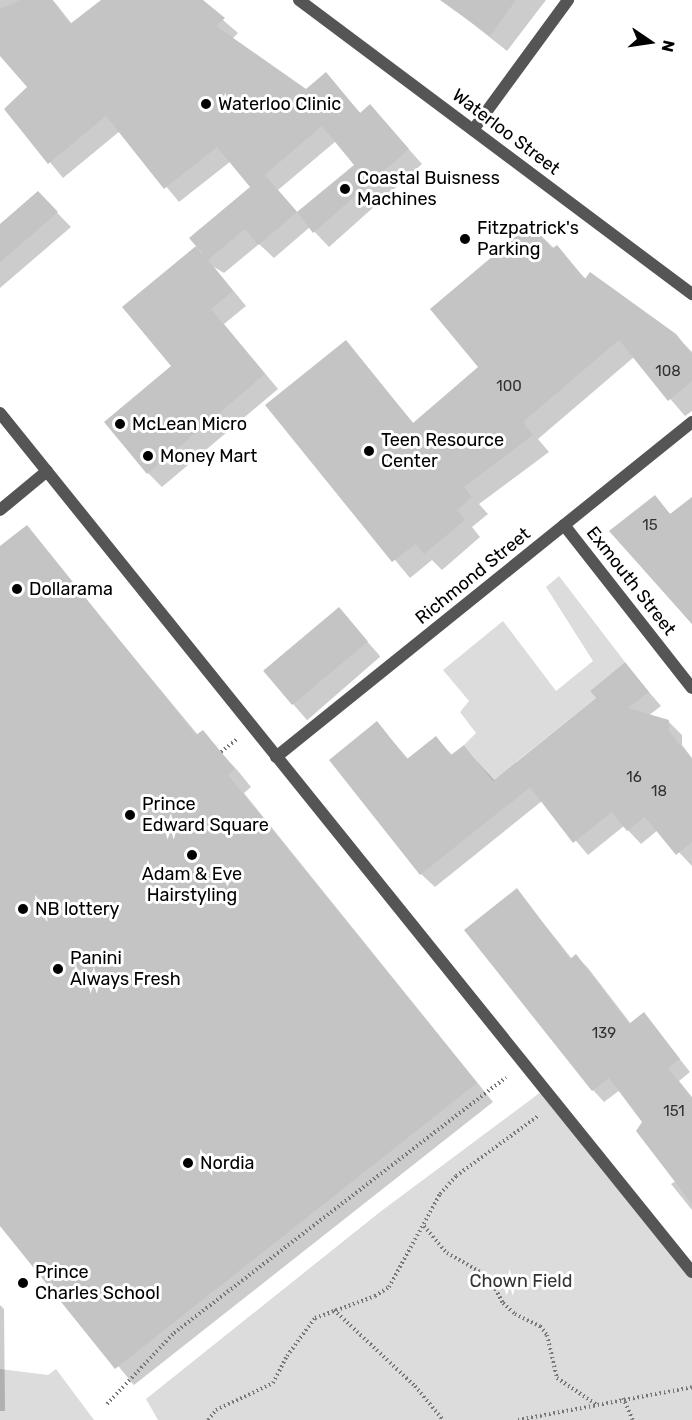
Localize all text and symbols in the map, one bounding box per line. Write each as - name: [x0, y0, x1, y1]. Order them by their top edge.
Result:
- north arrow: [620, 12, 680, 72]
- text: N: [657, 38, 679, 54]
- street label: Waterloo Street: [448, 84, 564, 180]
- place label: Waterloo Clinic: [218, 93, 341, 115]
- marker: Waterloo Clinic: [199, 97, 213, 111]
- place label: Coastal Buisness Machines: [357, 168, 500, 210]
- marker: Coastal Buisness Machines: [338, 182, 352, 196]
- place label: Fitzpatrick's Parking: [477, 218, 579, 260]
- marker: Fitzpatrick's Parking: [458, 232, 472, 246]
- house number: 108: [655, 363, 681, 381]
- house number: 100: [496, 378, 522, 396]
- place label: McLean Micro: [132, 413, 247, 435]
- marker: McLean Micro: [113, 417, 127, 431]
- place label: Teen Resource Center: [381, 430, 504, 472]
- marker: Teen Resource Center: [362, 444, 376, 458]
- place label: Money Mart: [160, 445, 258, 467]
- marker: Money Mart: [141, 449, 155, 463]
- house number: 15: [642, 517, 658, 535]
- street label: Exmouth Street: [582, 522, 680, 640]
- street label: Richmond Street: [411, 523, 535, 629]
- place label: Dollarama: [29, 578, 113, 600]
- marker: Dollarama: [10, 582, 24, 596]
- house number: 16: [626, 769, 642, 787]
- house number: 18: [651, 783, 667, 801]
- place label: Prince Edward Square: [142, 794, 269, 836]
- marker: Prince Edward Square: [123, 808, 137, 822]
- marker: Adam & Eve Hairstyling: [185, 848, 199, 862]
- place label: Adam & Eve Hairstyling: [142, 864, 242, 906]
- place label: NB lottery: [35, 898, 119, 920]
- marker: NB lottery: [16, 902, 30, 916]
- place label: Panini Always Fresh: [70, 948, 181, 990]
- marker: Panini Always Fresh: [51, 962, 65, 976]
- house number: 139: [592, 1025, 616, 1043]
- house number: 151: [663, 1103, 685, 1121]
- place label: Nordia: [200, 1152, 254, 1174]
- marker: Nordia: [181, 1156, 195, 1170]
- place label: Prince Charles School: [35, 1262, 160, 1304]
- park label: Chown Field: [470, 1270, 572, 1292]
- marker: Prince Charles School: [16, 1276, 30, 1290]

